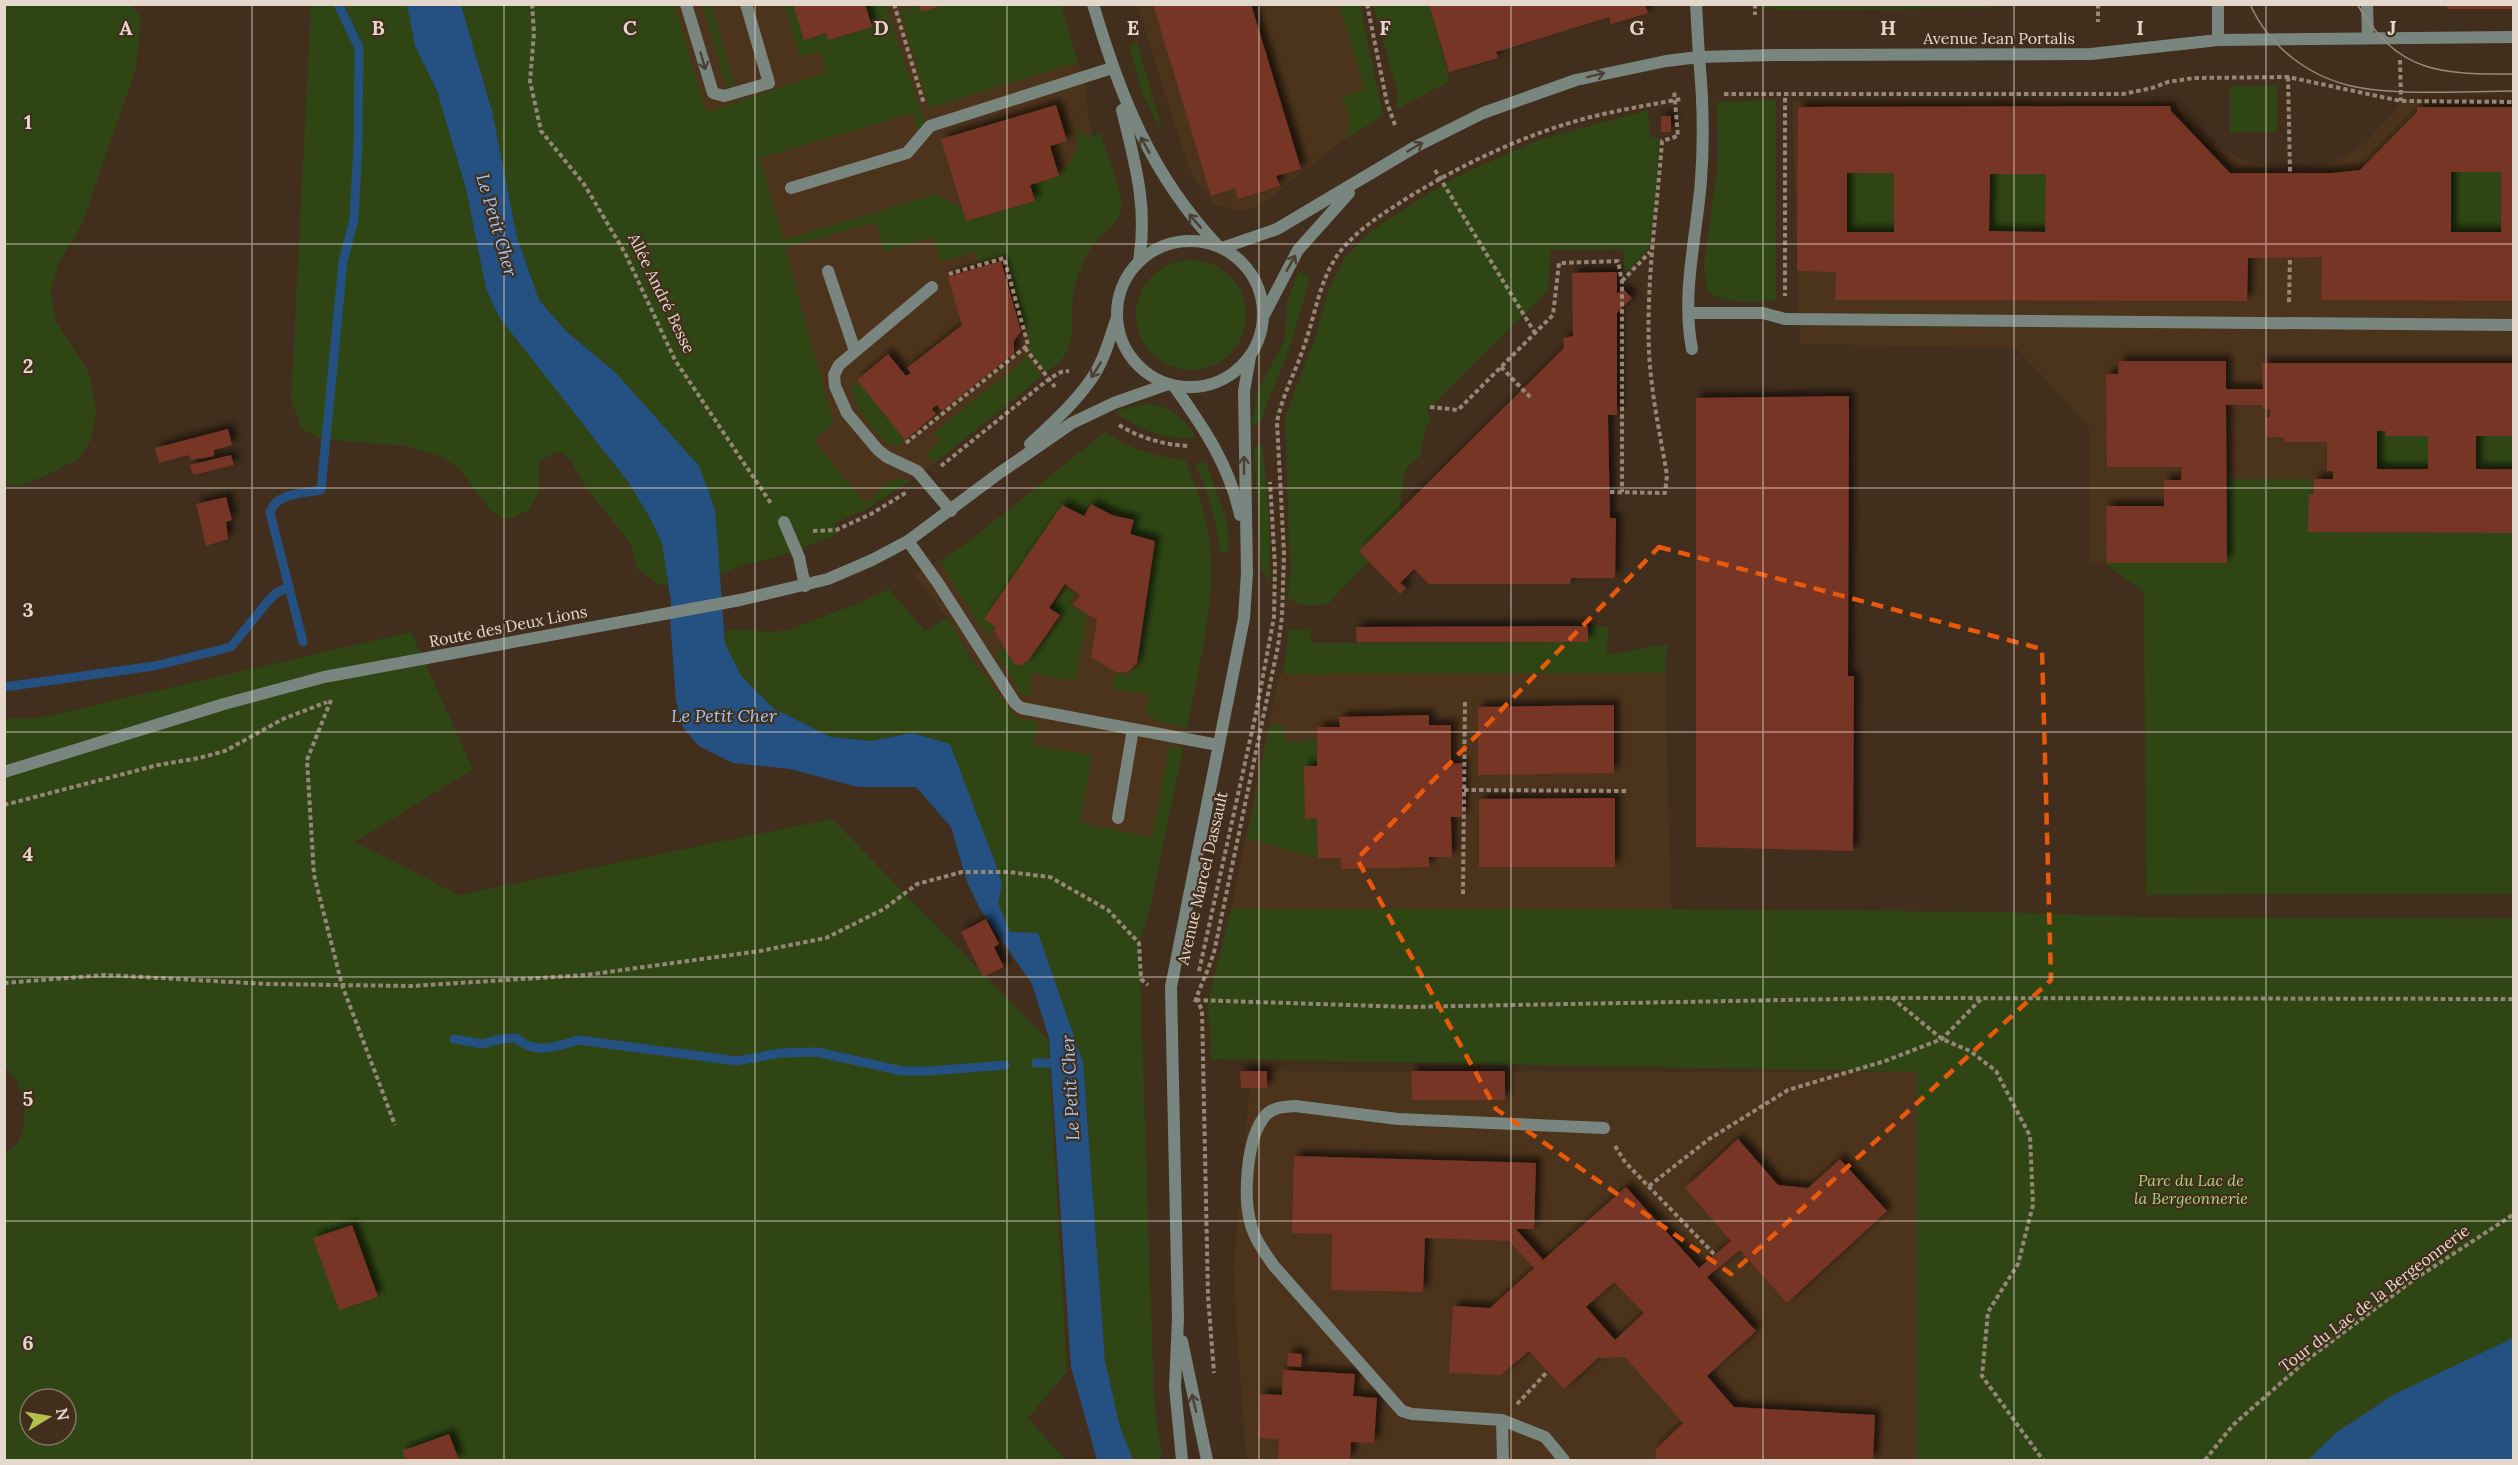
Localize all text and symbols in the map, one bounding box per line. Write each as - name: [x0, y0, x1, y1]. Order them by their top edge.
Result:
- text: A: [119, 15, 133, 40]
- text: B: [371, 15, 385, 40]
- text: C: [623, 15, 637, 40]
- text: D: [873, 15, 889, 40]
- text: E: [1127, 15, 1139, 40]
- text: F: [1379, 15, 1391, 40]
- text: G: [1629, 15, 1645, 40]
- text: H: [1880, 15, 1896, 40]
- text: I: [2136, 15, 2144, 40]
- text: J: [2387, 15, 2397, 40]
- street label: Avenue Jean Portalis: [1922, 28, 2075, 48]
- one-way arrow: [698, 51, 709, 70]
- one-way arrow: [1586, 68, 1605, 80]
- text: 1: [24, 109, 32, 134]
- one-way arrow: [1139, 137, 1151, 154]
- one-way arrow: [1407, 141, 1424, 153]
- water label: Le Petit Cher: [471, 171, 523, 280]
- one-way arrow: [1188, 214, 1202, 229]
- street label: Allée André Besse: [624, 229, 700, 357]
- one-way arrow: [1286, 255, 1297, 273]
- text: 2: [23, 353, 33, 378]
- one-way arrow: [1089, 361, 1101, 378]
- one-way arrow: [1238, 456, 1250, 476]
- text: 3: [22, 597, 34, 622]
- street label: Route des Deux Lions: [427, 601, 589, 651]
- water label: Le Petit Cher: [671, 704, 778, 727]
- street label: Avenue Marcel Dassault: [1172, 789, 1232, 968]
- text: 4: [23, 841, 34, 866]
- water label: Le Petit Cher: [1056, 1034, 1084, 1141]
- text: 5: [23, 1086, 34, 1111]
- park label: Parc du Lac de la Bergeonnerie: [2134, 1170, 2248, 1208]
- street label: Tour du Lac de la Bergeonnerie: [2275, 1220, 2473, 1376]
- text: 6: [22, 1330, 34, 1355]
- north arrow: [18, 1387, 78, 1447]
- one-way arrow: [1187, 1394, 1199, 1413]
- text: N: [52, 1406, 74, 1422]

